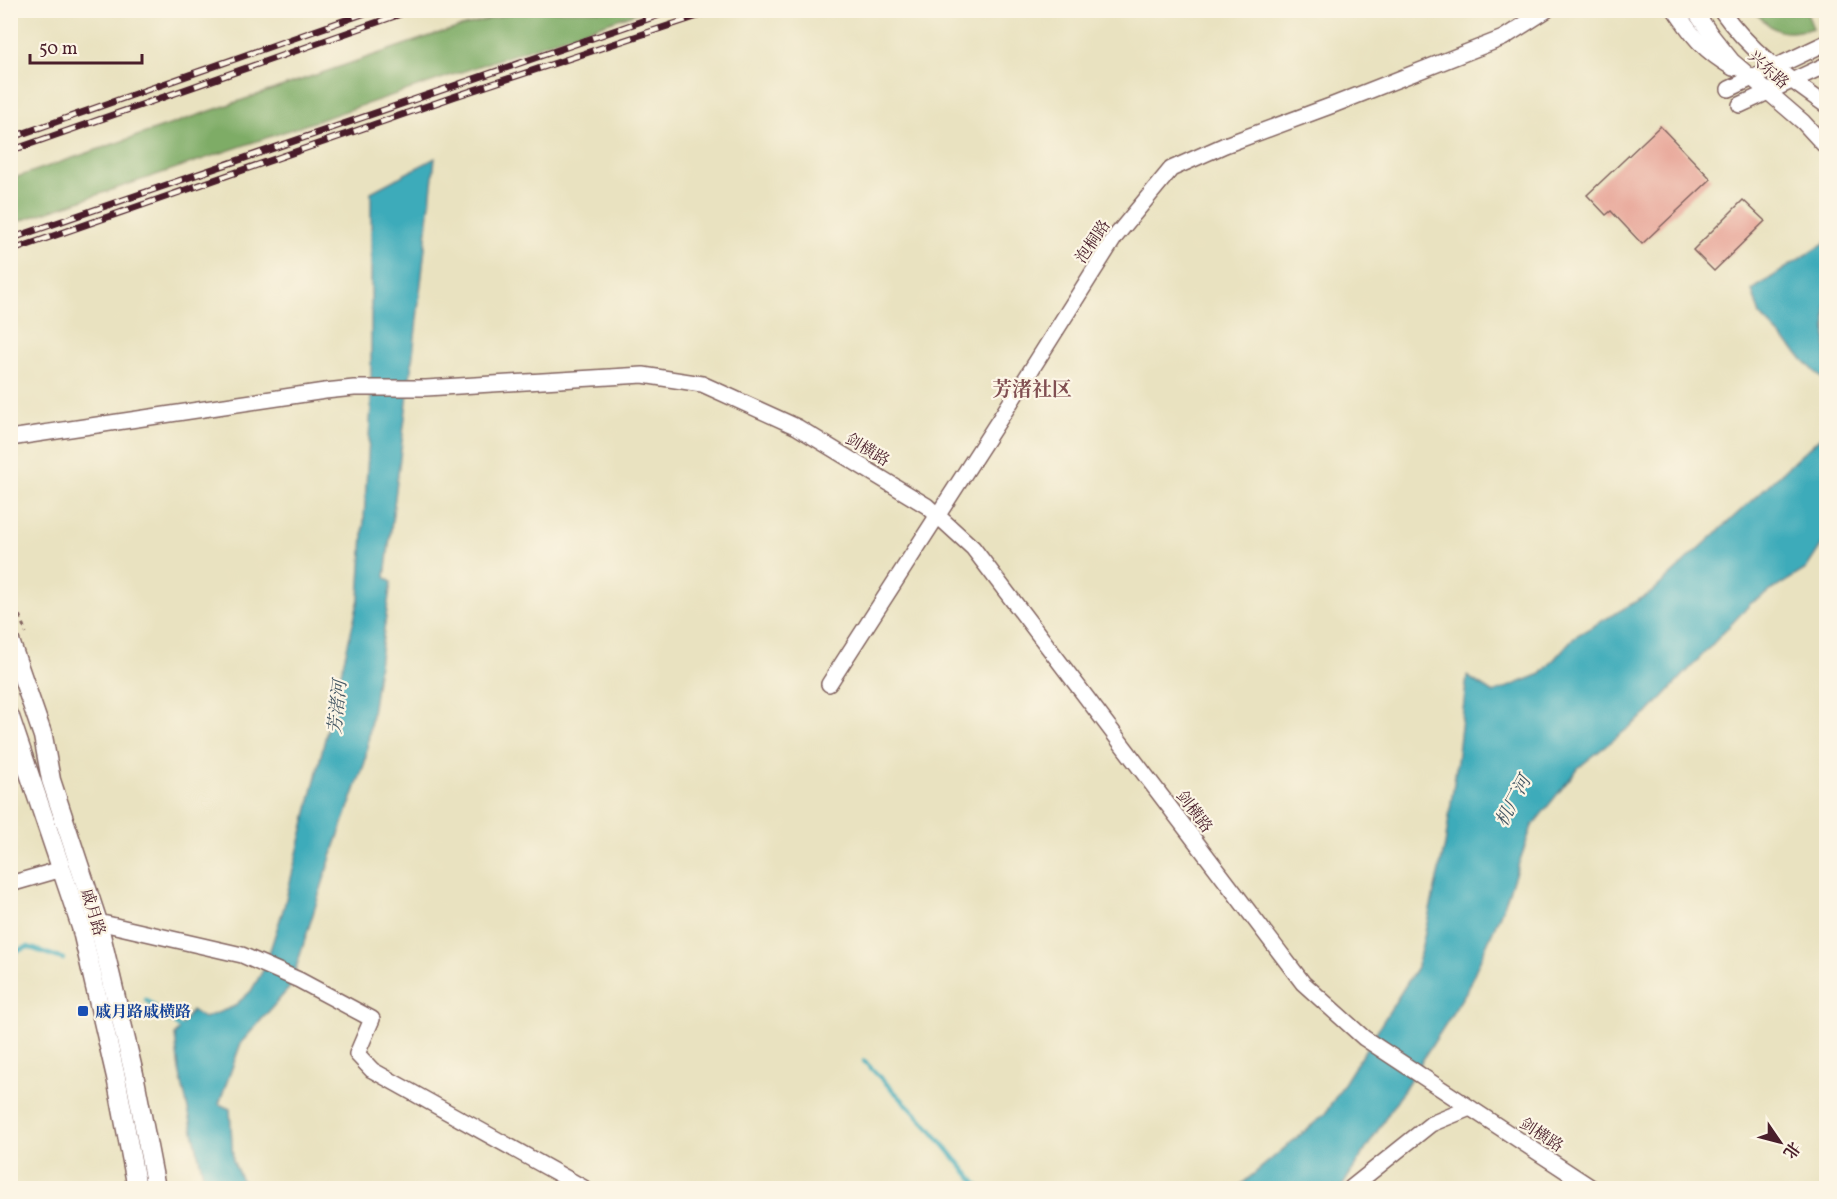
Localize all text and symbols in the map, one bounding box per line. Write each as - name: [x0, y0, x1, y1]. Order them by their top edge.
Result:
- scale bar: [30, 27, 142, 65]
- text: 50 m: [39, 37, 78, 62]
- street label: 兴东路: [1742, 46, 1793, 95]
- street label: 泡桐路: [1071, 216, 1116, 268]
- district label: 芳渚社区: [992, 377, 1072, 405]
- street label: 剑横路: [841, 429, 893, 473]
- water label: 芳渚河: [323, 676, 354, 735]
- water label: 机厂河: [1491, 769, 1539, 831]
- street label: 剑横路: [1170, 786, 1217, 838]
- street label: 戚月路: [75, 886, 110, 939]
- place label: 戚月路戚横路: [95, 1002, 191, 1024]
- marker: 戚月路戚横路: [76, 1004, 90, 1018]
- north arrow: [1750, 1112, 1810, 1172]
- street label: 剑横路: [1515, 1113, 1567, 1158]
- text: 北: [1777, 1137, 1804, 1162]

